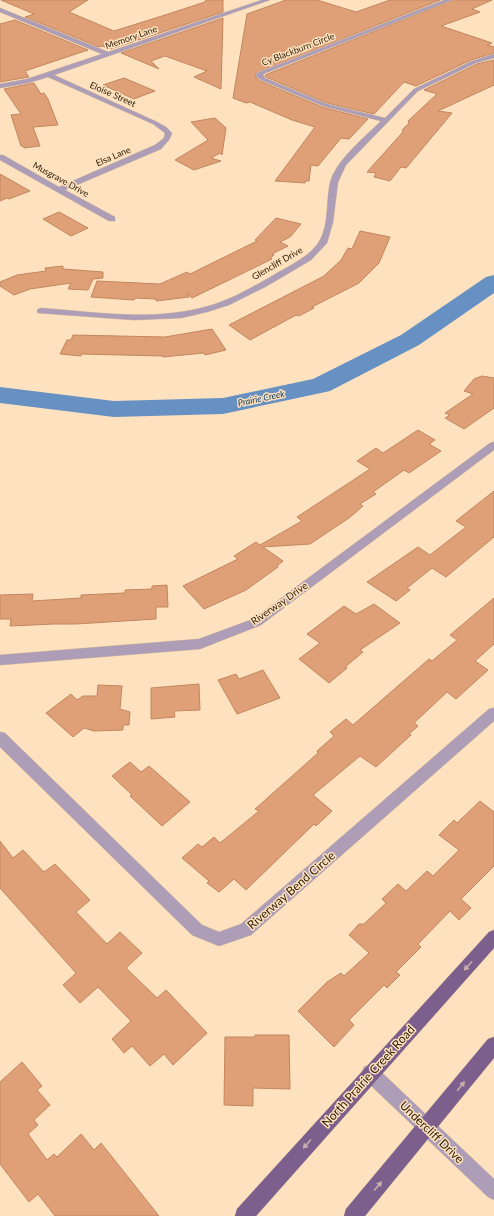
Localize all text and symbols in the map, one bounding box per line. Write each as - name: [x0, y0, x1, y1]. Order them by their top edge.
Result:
- street label: Memory Lane: [104, 23, 159, 51]
- street label: Cy Blackburn Circle: [260, 30, 336, 68]
- street label: Eloise Street: [88, 79, 138, 109]
- street label: Elsa Lane: [94, 144, 132, 168]
- street label: Musgrave Drive: [31, 159, 91, 199]
- street label: Glencliff Drive: [250, 244, 304, 282]
- water label: Prairie Creek: [237, 388, 286, 408]
- street label: Riverway Drive: [248, 579, 310, 627]
- street label: Riverway Bend Circle: [244, 848, 338, 932]
- one-way arrow: [463, 961, 472, 971]
- street label: North Prairie Creek Road: [318, 1022, 418, 1130]
- one-way arrow: [456, 1081, 465, 1091]
- street label: Undercliff Drive: [397, 1098, 467, 1166]
- one-way arrow: [303, 1139, 312, 1149]
- one-way arrow: [373, 1181, 382, 1191]

